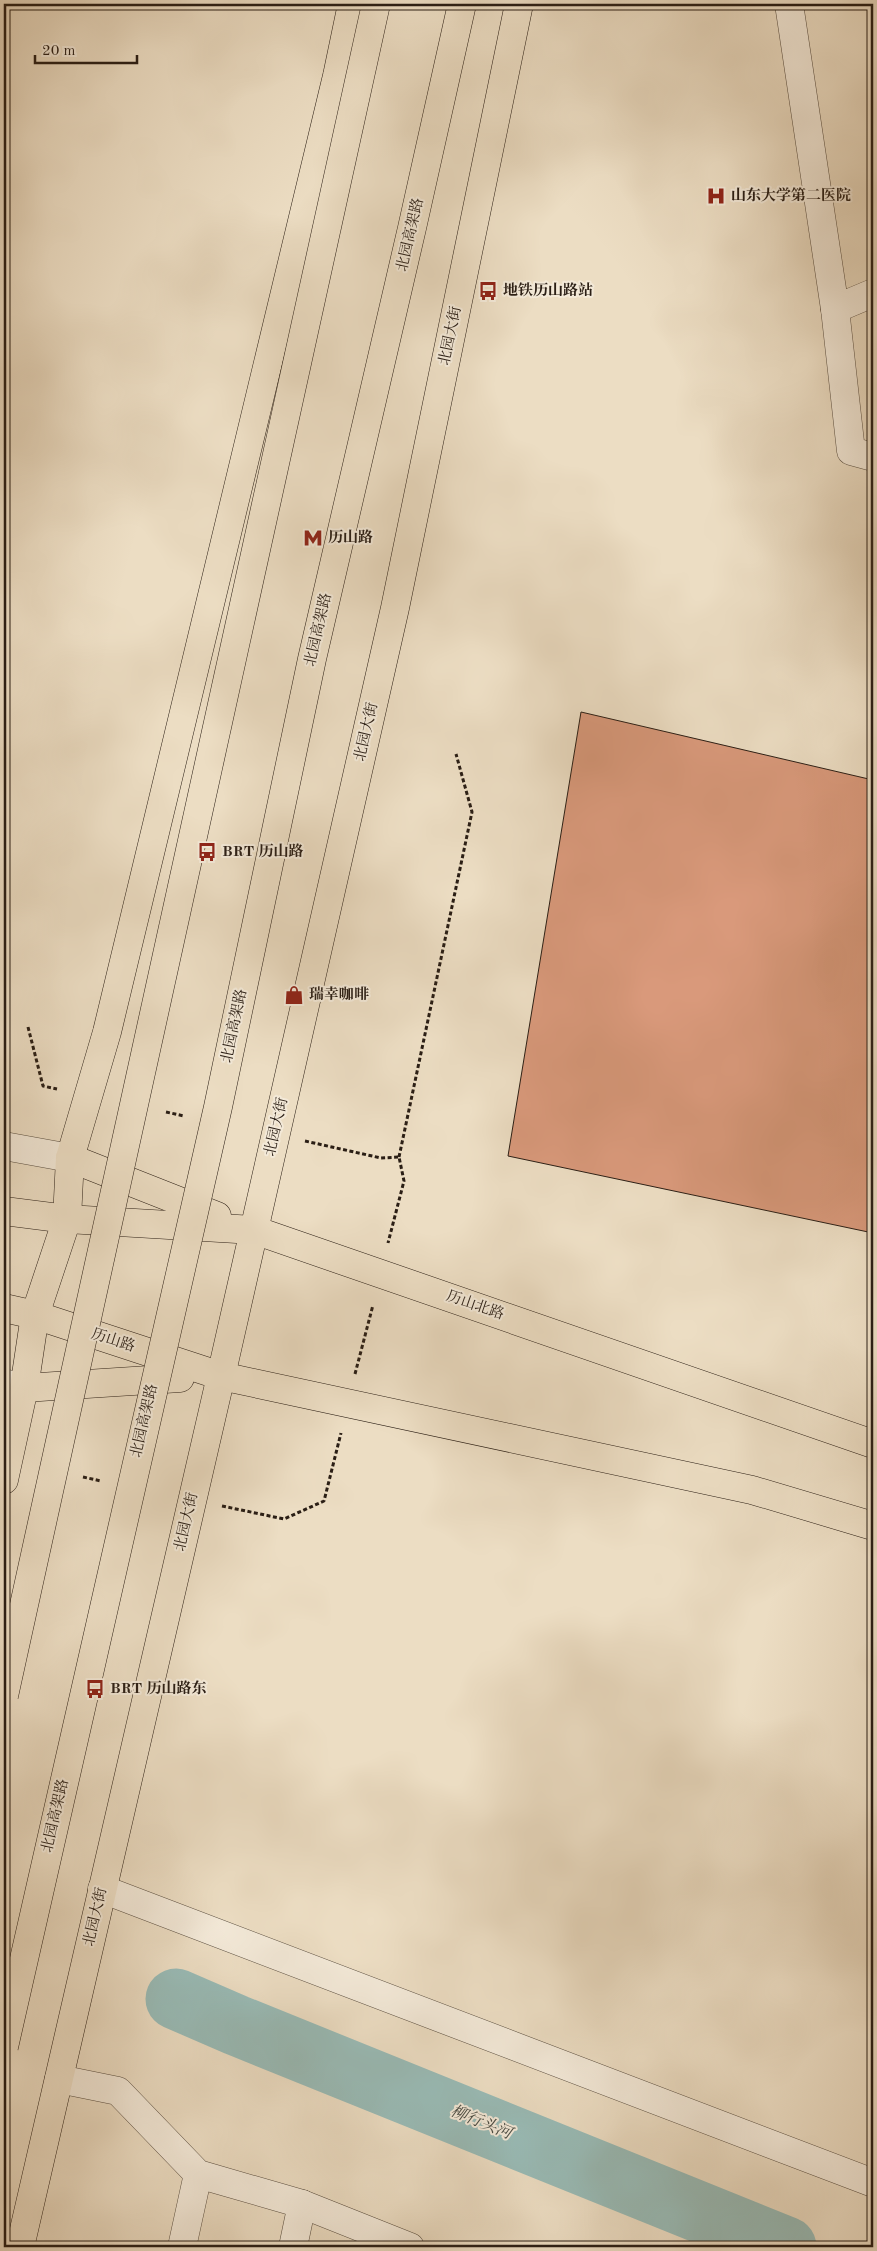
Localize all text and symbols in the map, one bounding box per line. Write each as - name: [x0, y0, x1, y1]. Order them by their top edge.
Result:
- scale bar: [35, 32, 138, 64]
- text: 20 m: [42, 44, 76, 59]
- hospital icon: 山东大学第二医院: [705, 185, 727, 207]
- place label: 山东大学第二医院: [731, 187, 851, 204]
- street label: 北园高架路: [393, 196, 427, 273]
- bus stop icon: 地铁历山路站: [477, 280, 499, 302]
- place label: 地铁历山路站: [503, 282, 593, 299]
- street label: 北园大街: [435, 305, 465, 367]
- metro station icon: 历山路: [302, 527, 324, 549]
- place label: 历山路: [328, 529, 373, 546]
- street label: 北园高架路: [301, 591, 335, 668]
- street label: 北园大街: [351, 701, 381, 763]
- bus stop icon: BRT 历山路: [196, 841, 218, 863]
- place label: BRT 历山路: [222, 843, 304, 860]
- shop icon: 瑞幸咖啡: [283, 984, 305, 1006]
- place label: 瑞幸咖啡: [309, 986, 369, 1003]
- street label: 北园高架路: [218, 987, 250, 1064]
- street label: 北园大街: [261, 1096, 291, 1158]
- street label: 历山北路: [444, 1287, 506, 1323]
- street label: 历山路: [89, 1325, 137, 1355]
- street label: 北园高架路: [127, 1382, 161, 1459]
- street label: 北园大街: [171, 1491, 201, 1553]
- bus stop icon: BRT 历山路东: [84, 1678, 106, 1700]
- place label: BRT 历山路东: [110, 1680, 207, 1697]
- street label: 北园高架路: [38, 1777, 72, 1854]
- street label: 北园大街: [80, 1886, 110, 1948]
- water label: 柳行头河: [448, 2102, 517, 2144]

